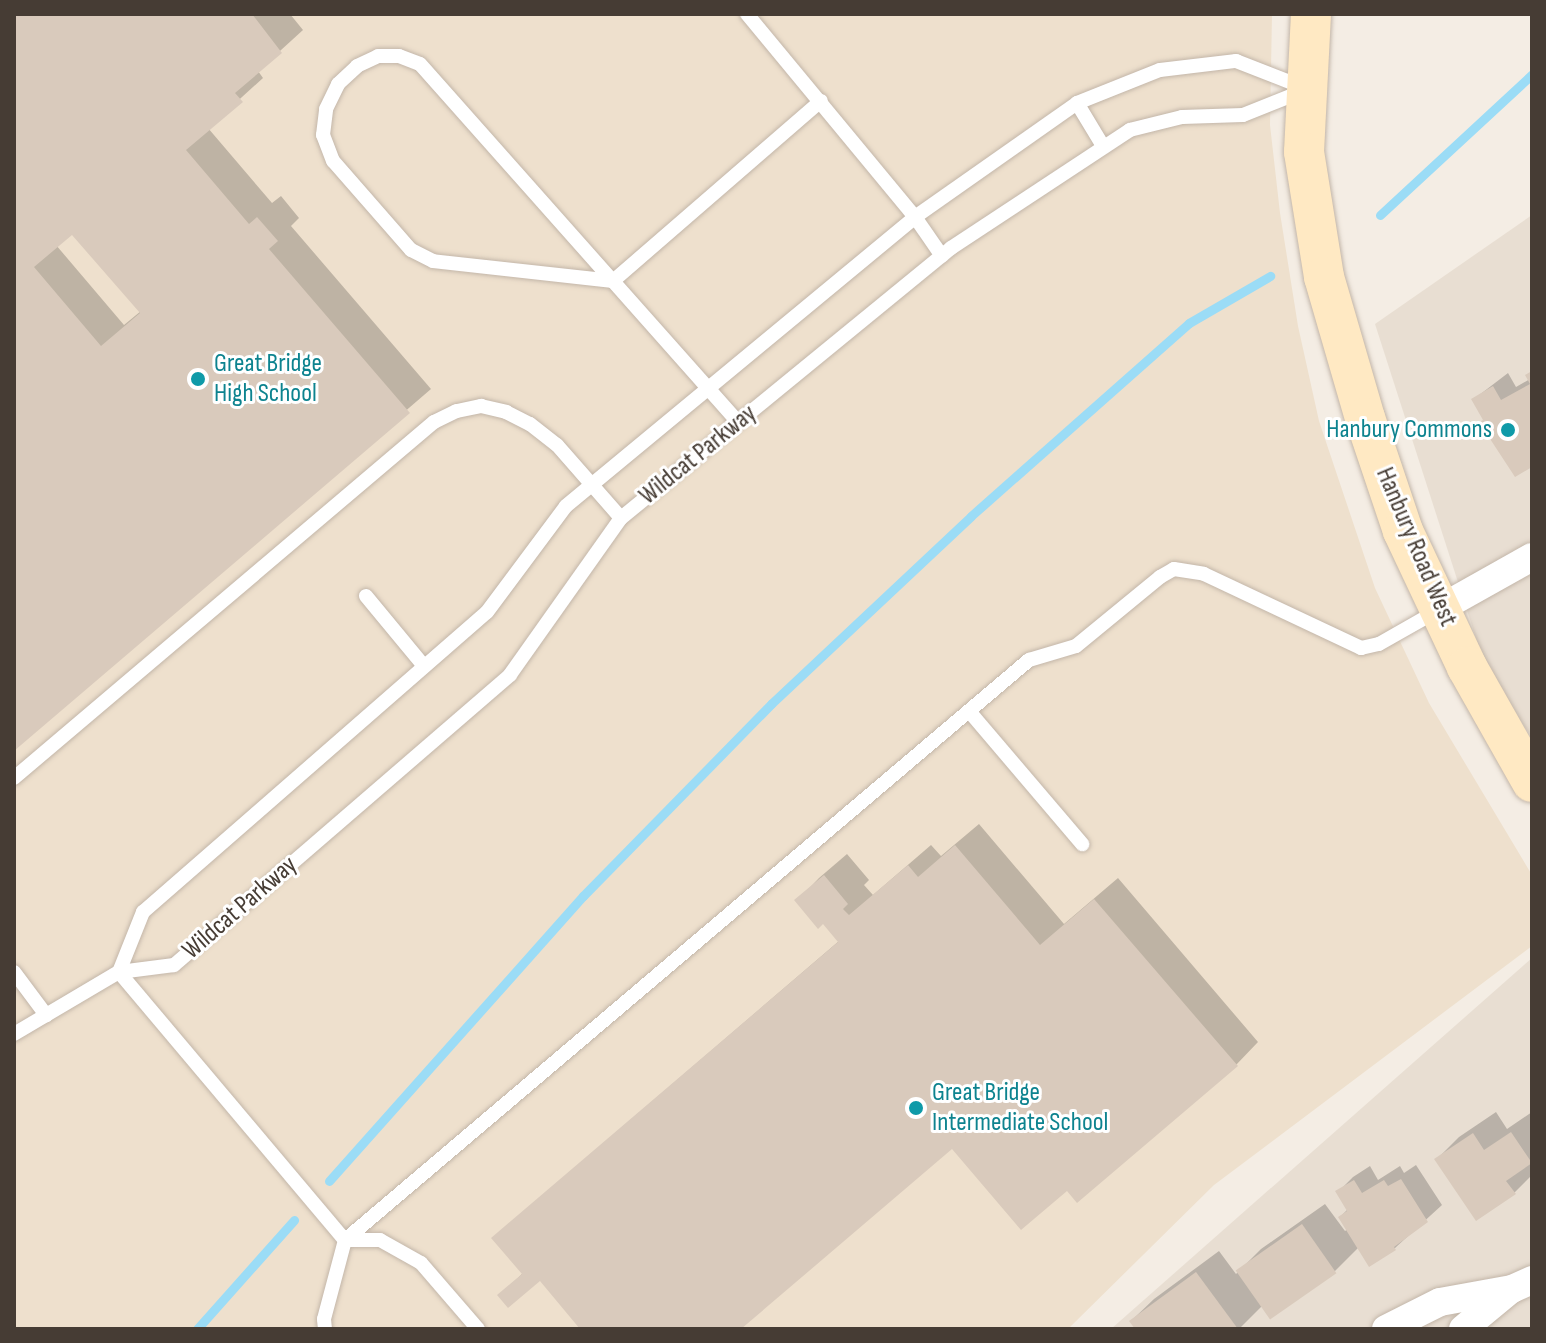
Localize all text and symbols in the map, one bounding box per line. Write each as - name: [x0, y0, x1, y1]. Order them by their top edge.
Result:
- place label: Great Bridge High School: [214, 348, 322, 410]
- marker: Great Bridge High School: [189, 370, 207, 388]
- street label: Wildcat Parkway: [633, 398, 763, 512]
- place label: Hanbury Commons: [1326, 414, 1492, 446]
- marker: Hanbury Commons: [1499, 421, 1517, 439]
- street label: Hanbury Road West: [1369, 463, 1463, 631]
- street label: Wildcat Parkway: [176, 850, 304, 966]
- place label: Great Bridge Intermediate School: [932, 1077, 1108, 1138]
- marker: Great Bridge Intermediate School: [907, 1099, 925, 1117]

